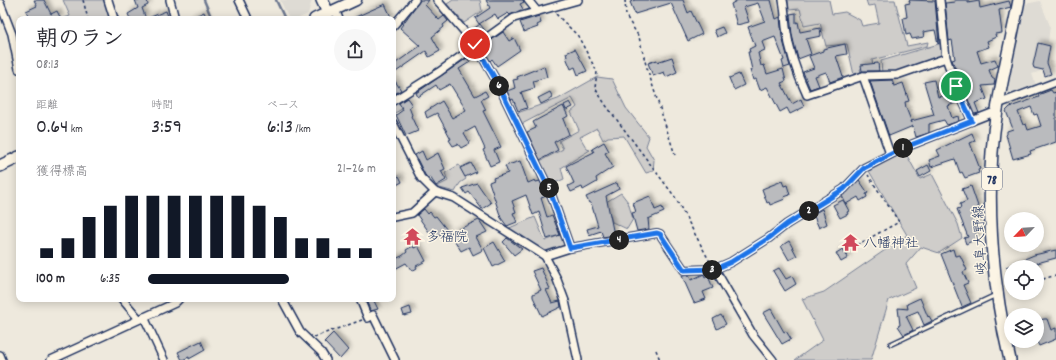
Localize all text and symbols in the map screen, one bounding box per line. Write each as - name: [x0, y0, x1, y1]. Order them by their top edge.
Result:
- text: 朝のラン: [36, 25, 124, 56]
- pin: [458, 27, 492, 61]
- button: share: [334, 29, 376, 71]
- icon: check: [464, 33, 486, 55]
- text: 08:13: [36, 56, 59, 75]
- pin: [939, 69, 973, 103]
- icon: arrive: [945, 75, 967, 97]
- pin: 6: [489, 76, 509, 96]
- text: 6: [496, 78, 502, 94]
- text: 距離: [36, 98, 58, 114]
- text: 時間: [151, 98, 173, 114]
- text: ペース: [267, 98, 299, 114]
- text: 0.64: [36, 114, 68, 142]
- text: 3:59: [151, 114, 182, 142]
- text: 6:13: [267, 114, 293, 142]
- text: km: [68, 122, 83, 138]
- text: /km: [293, 122, 311, 138]
- pin: 1: [893, 138, 913, 158]
- text: 1: [902, 140, 904, 156]
- text: 21–26 m: [337, 160, 376, 179]
- text: 獲得標高: [36, 163, 88, 182]
- road number: 78: [982, 168, 1002, 190]
- pin: 5: [539, 178, 559, 198]
- text: 5: [546, 180, 552, 196]
- pin: 2: [799, 201, 819, 221]
- text: 2: [807, 203, 811, 219]
- street label: 岐阜大野線: [969, 204, 993, 275]
- north arrow: [1004, 212, 1044, 252]
- map controls: [1004, 212, 1044, 348]
- temple icon: 多福院: [403, 226, 423, 246]
- place label: 多福院: [426, 228, 468, 248]
- pin: 4: [609, 230, 629, 250]
- text: 4: [617, 232, 621, 248]
- temple icon: 八幡神社: [840, 232, 860, 252]
- place label: 八幡神社: [863, 234, 919, 254]
- pin: 3: [702, 260, 722, 280]
- button: locate: [1004, 260, 1044, 300]
- text: 3: [710, 262, 714, 278]
- text: 100 m: [36, 270, 65, 289]
- text: 6:35: [100, 270, 120, 289]
- button: layers: [1004, 308, 1044, 348]

